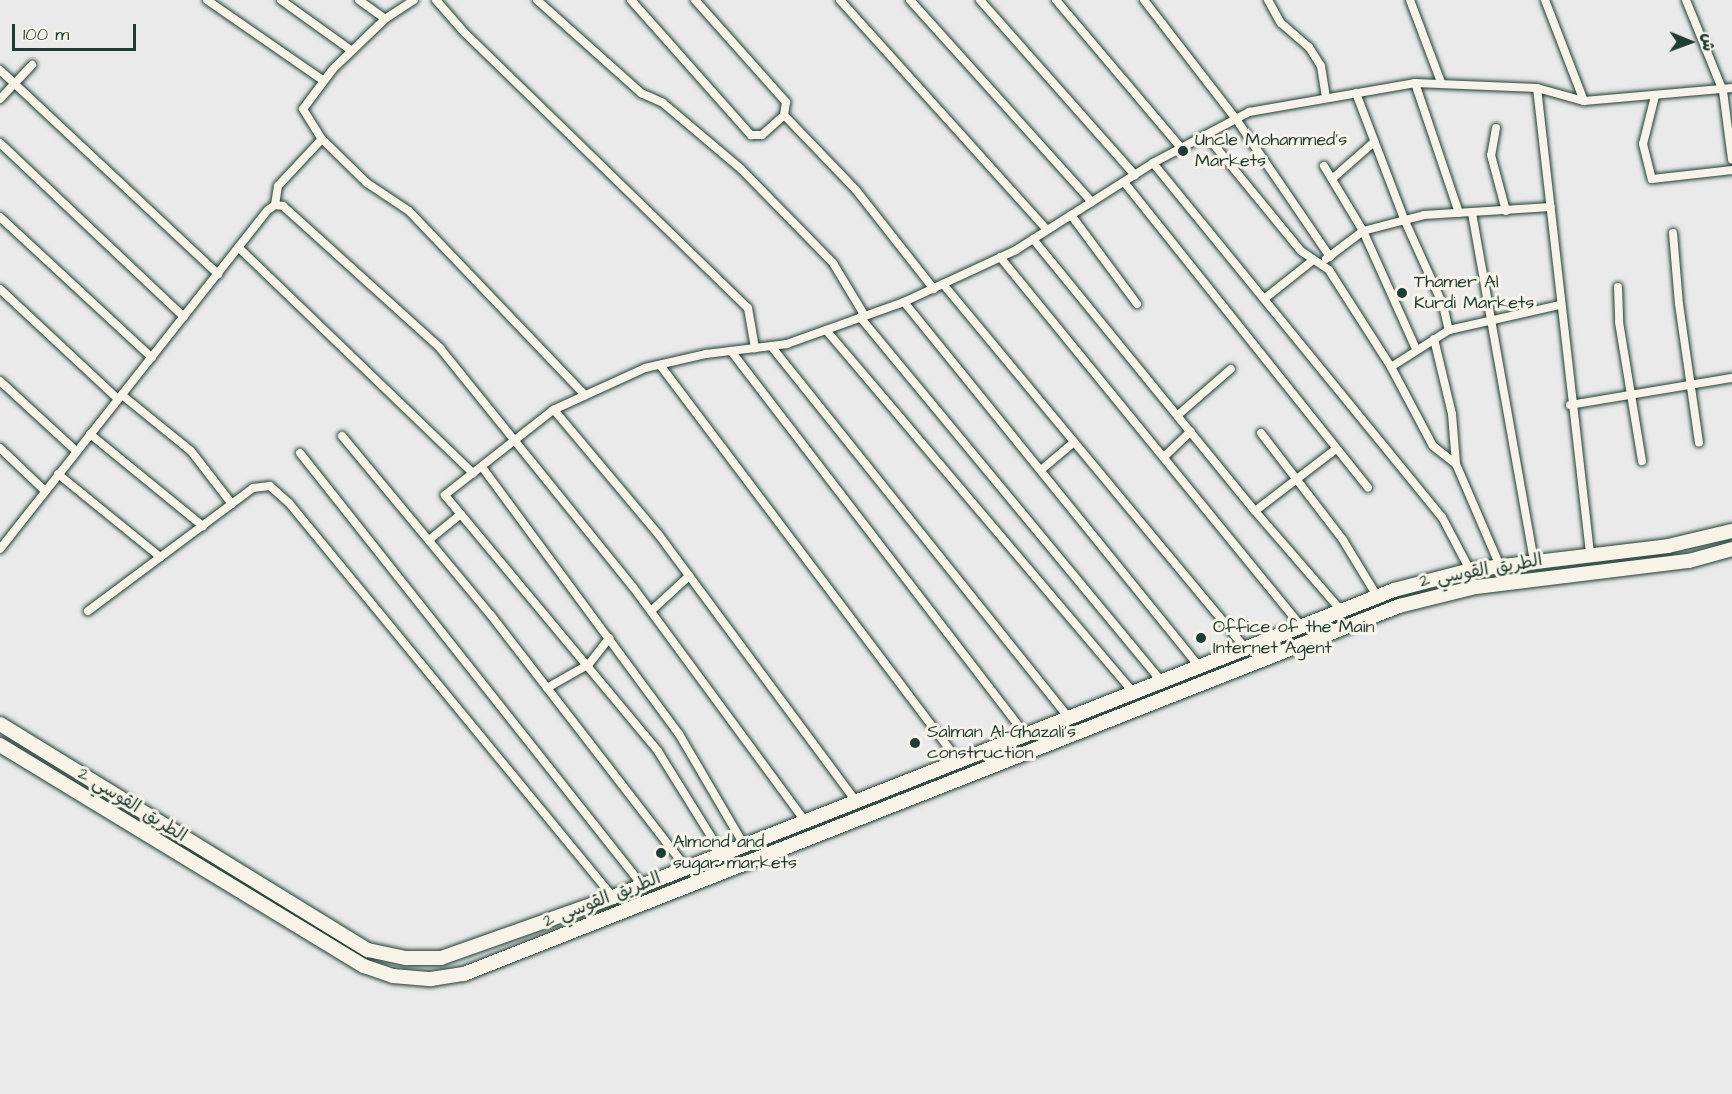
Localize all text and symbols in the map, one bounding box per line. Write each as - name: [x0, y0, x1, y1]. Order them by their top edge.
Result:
- scale bar: [15, 12, 140, 50]
- north arrow: [1660, 12, 1720, 72]
- text: 100 m: [23, 22, 69, 47]
- text: ش: [1697, 33, 1719, 51]
- place label: Uncle Mohammed's Markets: [1195, 130, 1347, 172]
- marker: Uncle Mohammed's Markets: [1176, 144, 1190, 158]
- place label: Thamer Al Kurdi Markets: [1414, 272, 1534, 314]
- marker: Thamer Al Kurdi Markets: [1395, 286, 1409, 300]
- street label: الطريق القوسي 2: [1418, 550, 1544, 592]
- place label: Office of the Main Internet Agent: [1213, 617, 1374, 660]
- marker: Office of the Main Internet Agent: [1194, 631, 1208, 645]
- place label: Salman Al-Ghazali's construction: [927, 722, 1076, 764]
- marker: Salman Al-Ghazali's construction: [908, 736, 922, 750]
- street label: الطريق القوسي 2: [74, 763, 190, 847]
- place label: Almond and sugar markets: [673, 832, 797, 874]
- marker: Almond and sugar markets: [654, 846, 668, 860]
- street label: الطريق القوسي 2: [540, 868, 664, 932]

